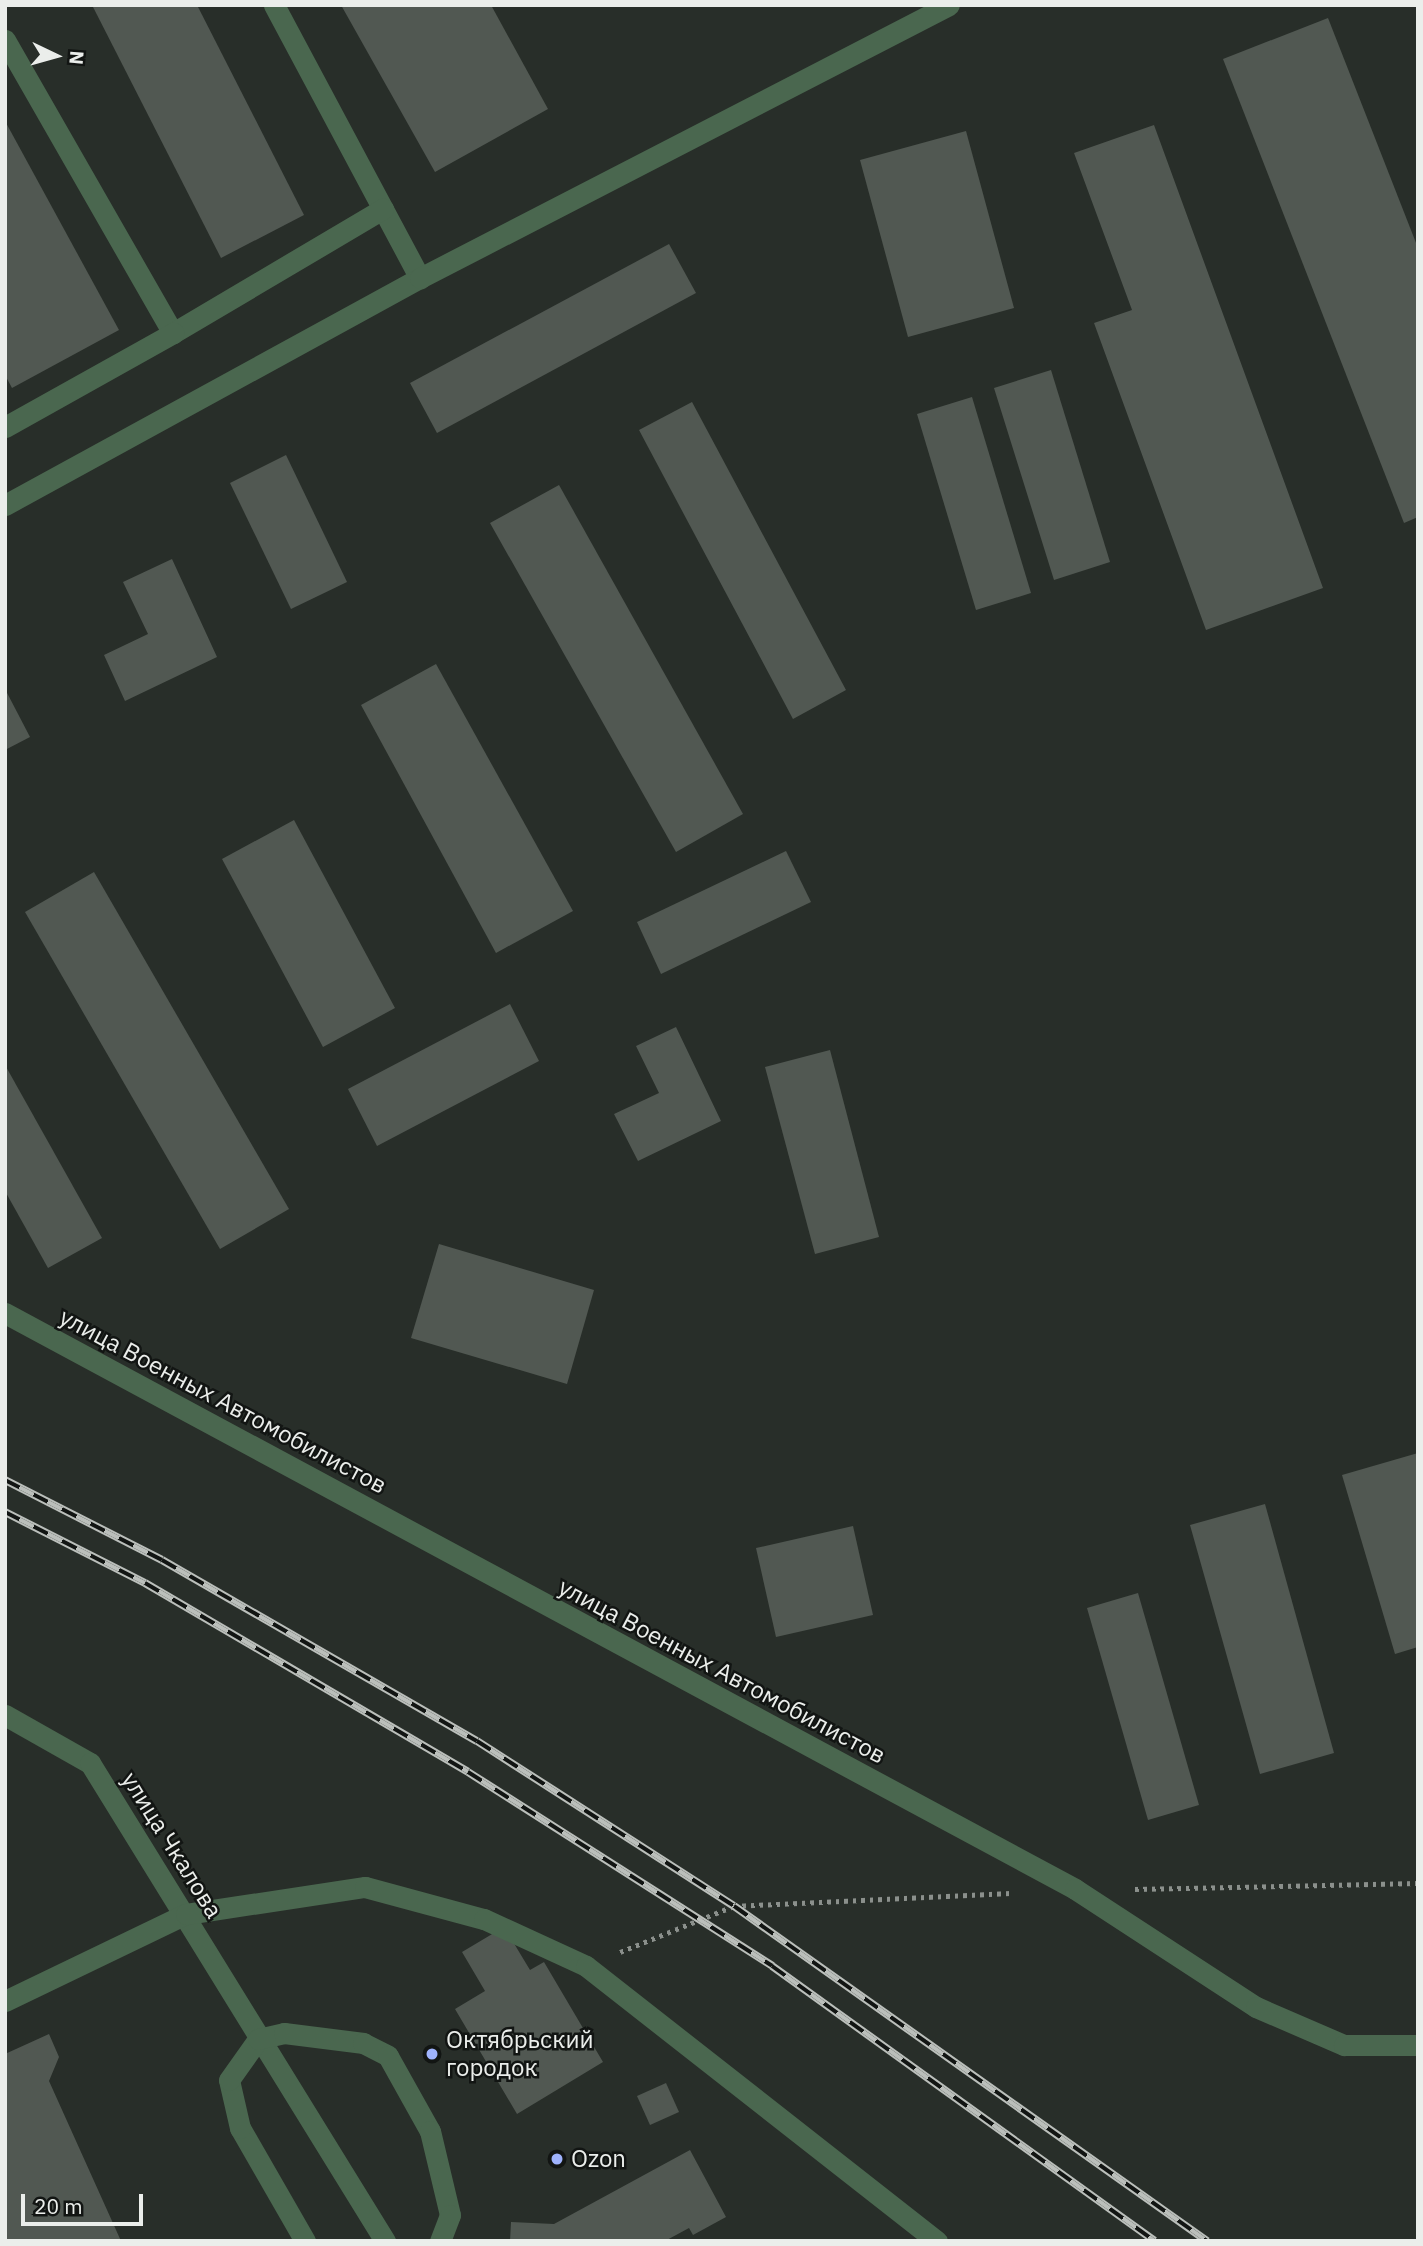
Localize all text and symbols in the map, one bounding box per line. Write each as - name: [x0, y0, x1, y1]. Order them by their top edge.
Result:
- north arrow: [21, 21, 91, 91]
- text: N: [64, 50, 89, 66]
- street label: улица Военных Автомобилистов: [54, 1302, 392, 1500]
- street label: улица Военных Автомобилистов: [553, 1572, 891, 1770]
- street label: улица Чкалова: [116, 1767, 228, 1923]
- place label: Октябрьский городок: [446, 2026, 594, 2082]
- marker: Октябрьский городок: [424, 2046, 440, 2062]
- place label: Ozon: [571, 2145, 626, 2173]
- marker: Ozon: [549, 2151, 565, 2167]
- scale bar: [24, 2180, 147, 2224]
- text: 20 m: [34, 2192, 83, 2220]

